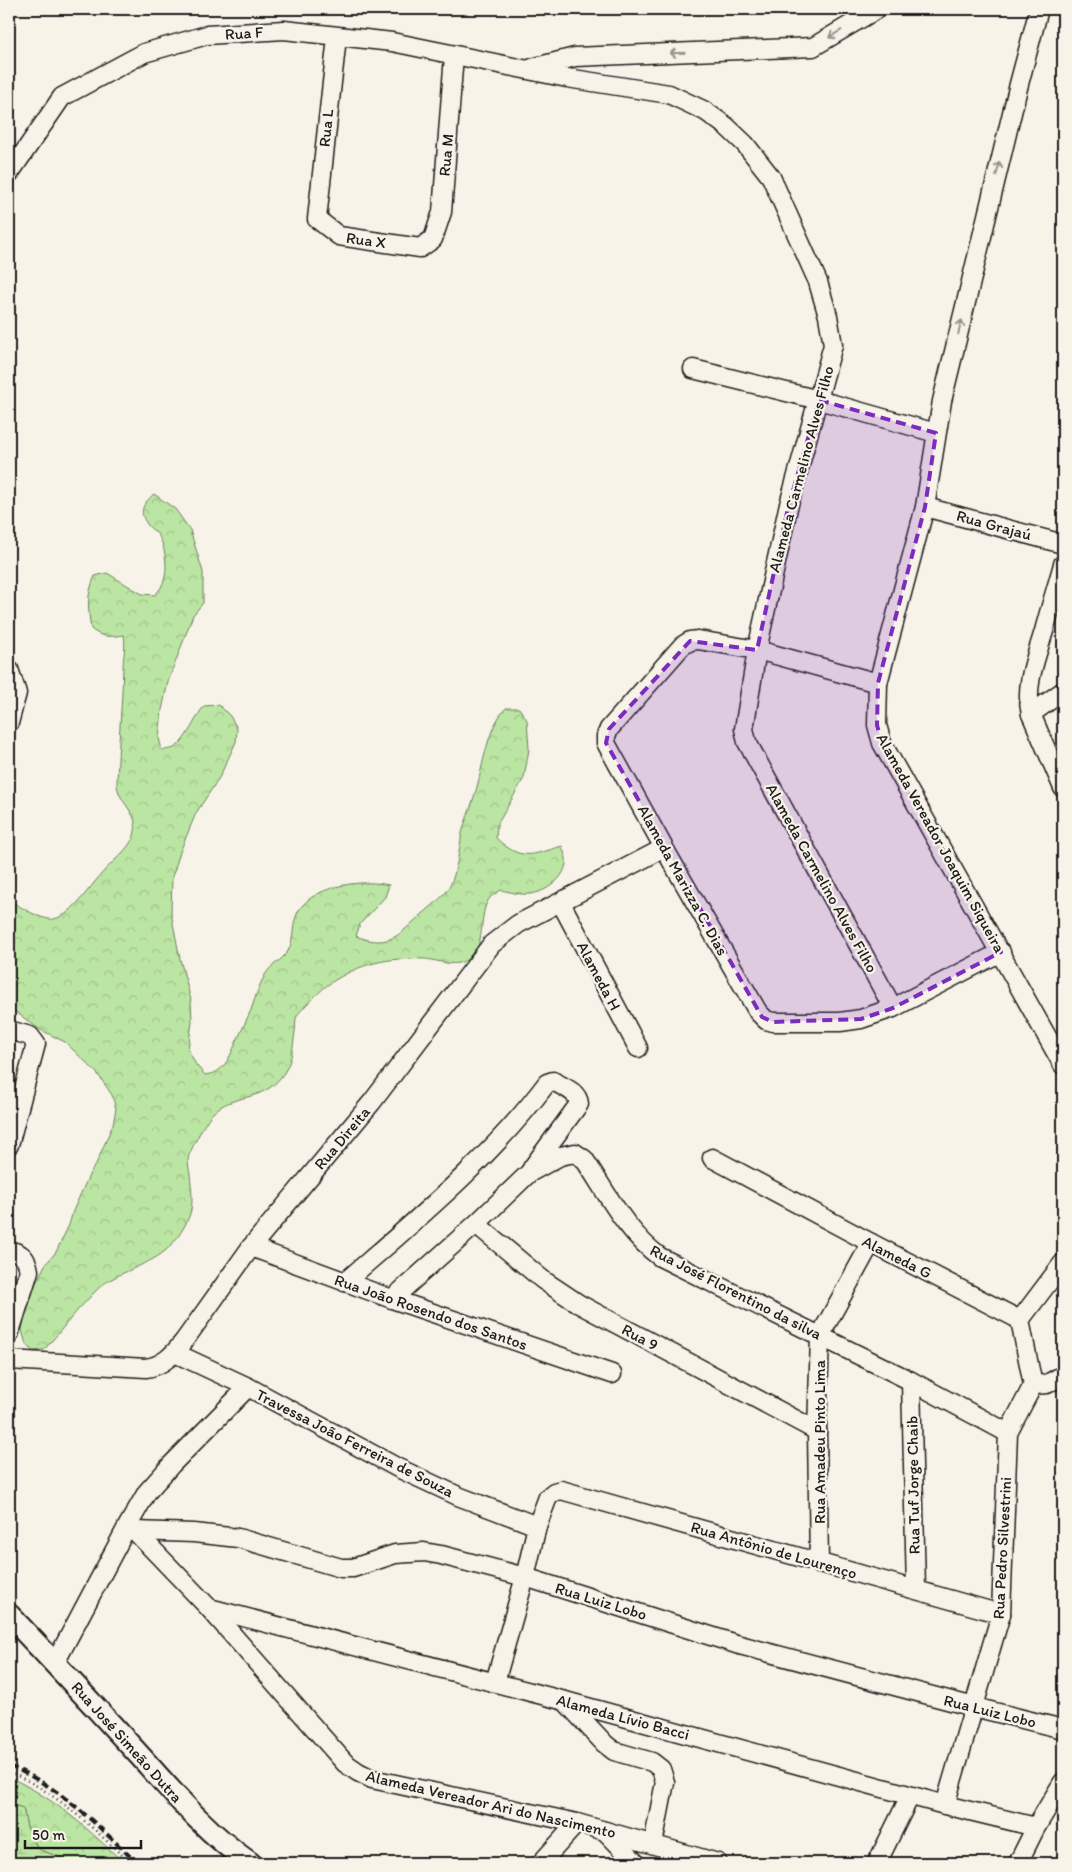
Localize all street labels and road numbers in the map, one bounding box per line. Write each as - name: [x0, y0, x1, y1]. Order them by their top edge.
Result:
- street label: Rua F: [224, 22, 264, 44]
- street label: Rua L: [315, 108, 337, 148]
- street label: Rua M: [435, 133, 457, 177]
- street label: Rua X: [345, 228, 387, 252]
- street label: Alameda Carmelino Alves Filho: [764, 364, 838, 574]
- street label: Rua Grajaú: [954, 506, 1034, 544]
- street label: Alameda Vereador Joaquim Siqueira: [873, 730, 1010, 957]
- street label: Alameda Carmelino Alves Filho: [762, 780, 882, 976]
- street label: Alameda Marizza C. Dias: [634, 801, 732, 959]
- street label: Alameda H: [573, 938, 625, 1014]
- street label: Rua Direita: [310, 1102, 374, 1173]
- street label: Alameda G: [859, 1231, 935, 1283]
- street label: Rua José Florentino da silva: [647, 1240, 826, 1344]
- street label: Rua João Rosendo dos Santos: [332, 1270, 530, 1354]
- street label: Rua 9: [619, 1320, 661, 1354]
- street label: Rua Amadeu Pinto Lima: [810, 1359, 829, 1524]
- street label: Travessa João Ferreira de Souza: [253, 1385, 458, 1502]
- street label: Rua Tuf Jorge Chaib: [902, 1416, 924, 1554]
- street label: Rua Pedro Silvestrini: [989, 1476, 1015, 1620]
- street label: Rua Antônio de Lourenço: [689, 1517, 859, 1583]
- street label: Rua Luiz Lobo: [553, 1578, 649, 1624]
- street label: Rua José Simeão Dutra: [67, 1677, 187, 1807]
- street label: Alameda Lívio Bacci: [554, 1690, 692, 1744]
- street label: Rua Luiz Lobo: [942, 1690, 1038, 1732]
- street label: Alameda Vereador Ari do Nascimento: [364, 1766, 618, 1842]

